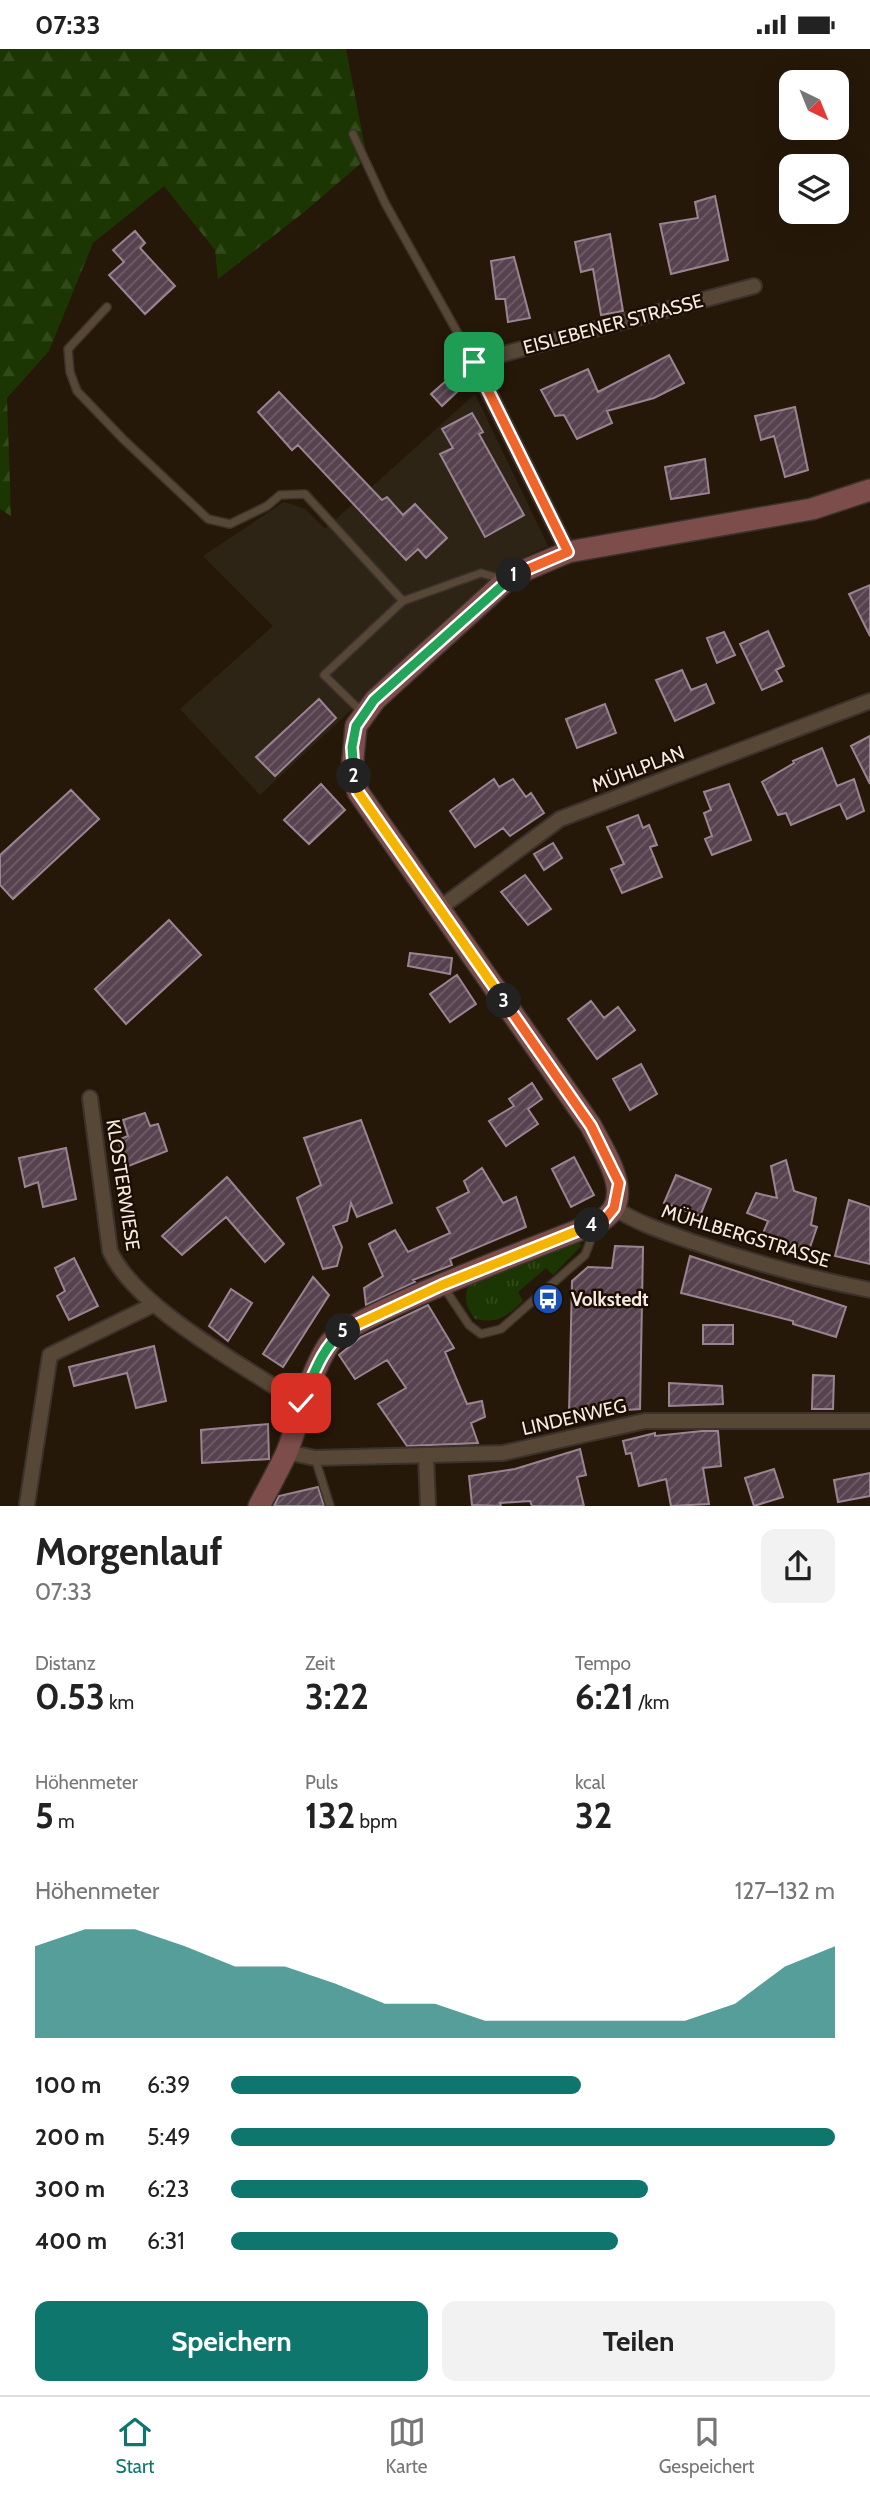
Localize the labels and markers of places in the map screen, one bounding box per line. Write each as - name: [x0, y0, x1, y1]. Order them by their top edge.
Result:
- pin: [444, 332, 504, 392]
- pin: 1: [496, 557, 532, 593]
- pin: 2: [336, 759, 372, 793]
- pin: 3: [486, 983, 522, 1019]
- pin: 4: [574, 1207, 610, 1243]
- bus stop icon: Volkstedt: [531, 1282, 565, 1316]
- place label: Volkstedt: [571, 1288, 649, 1311]
- pin: 5: [326, 1313, 360, 1349]
- pin: [271, 1373, 331, 1433]

